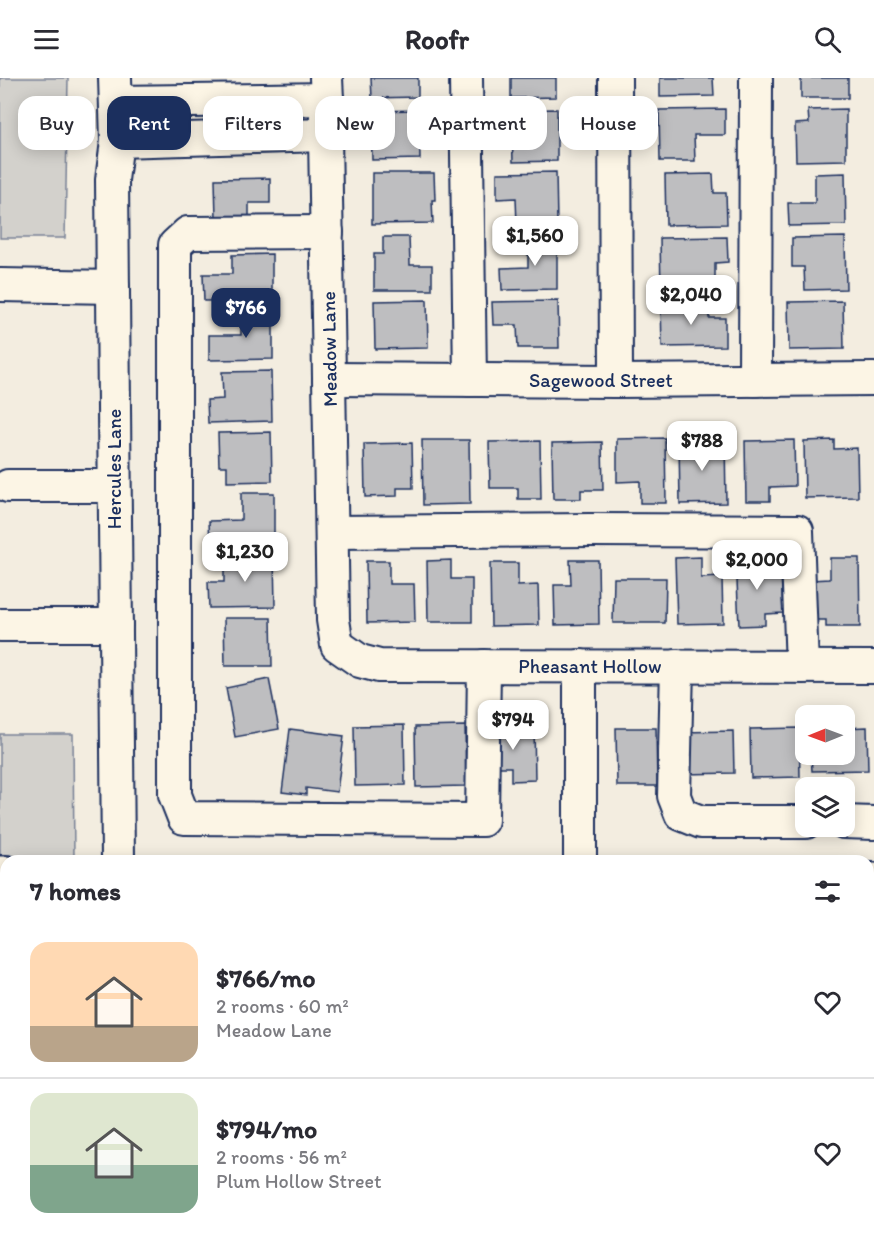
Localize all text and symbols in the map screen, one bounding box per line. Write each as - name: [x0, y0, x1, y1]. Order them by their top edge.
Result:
- icon: menu: [30, 23, 63, 56]
- text: Roofr: [405, 23, 469, 56]
- icon: search: [811, 23, 844, 56]
- chip: Buy: [18, 96, 95, 150]
- chip: Rent: [107, 96, 191, 150]
- chip: Filters: [203, 96, 303, 150]
- chip: New: [315, 96, 395, 150]
- chip: Apartment: [407, 96, 547, 150]
- chip: House: [559, 96, 658, 150]
- pin: $1,560: [486, 216, 584, 267]
- text: $1,560: [506, 223, 564, 247]
- pin: $2,040: [642, 275, 740, 326]
- text: $2,040: [660, 282, 722, 306]
- pin: $766: [210, 288, 282, 339]
- street label: Meadow Lane: [316, 291, 342, 407]
- text: $766: [225, 295, 267, 319]
- street label: Sagewood Street: [529, 368, 673, 392]
- street label: Hercules Lane: [102, 409, 126, 529]
- pin: $788: [666, 421, 738, 472]
- text: $788: [681, 428, 723, 452]
- pin: $1,230: [196, 532, 294, 583]
- text: $1,230: [216, 539, 274, 563]
- pin: $2,000: [708, 540, 806, 591]
- text: $2,000: [726, 547, 788, 571]
- street label: Pheasant Hollow: [518, 654, 662, 678]
- pin: $794: [477, 700, 549, 751]
- north arrow: [795, 705, 855, 765]
- map controls: [795, 705, 855, 837]
- text: $794: [492, 707, 534, 731]
- button: layers: [795, 777, 855, 837]
- text: 7 homes: [30, 875, 121, 907]
- icon: filters: [811, 875, 844, 908]
- text: $766/mo: [216, 962, 316, 994]
- icon: home: [78, 966, 150, 1038]
- icon: heart: [811, 986, 844, 1019]
- text: 2 rooms · 60 m²: [216, 994, 349, 1018]
- text: Meadow Lane: [216, 1018, 332, 1042]
- text: $794/mo: [216, 1113, 317, 1145]
- icon: home: [78, 1117, 150, 1189]
- icon: heart: [811, 1137, 844, 1170]
- text: 2 rooms · 56 m²: [216, 1145, 347, 1169]
- text: Plum Hollow Street: [216, 1169, 382, 1193]

